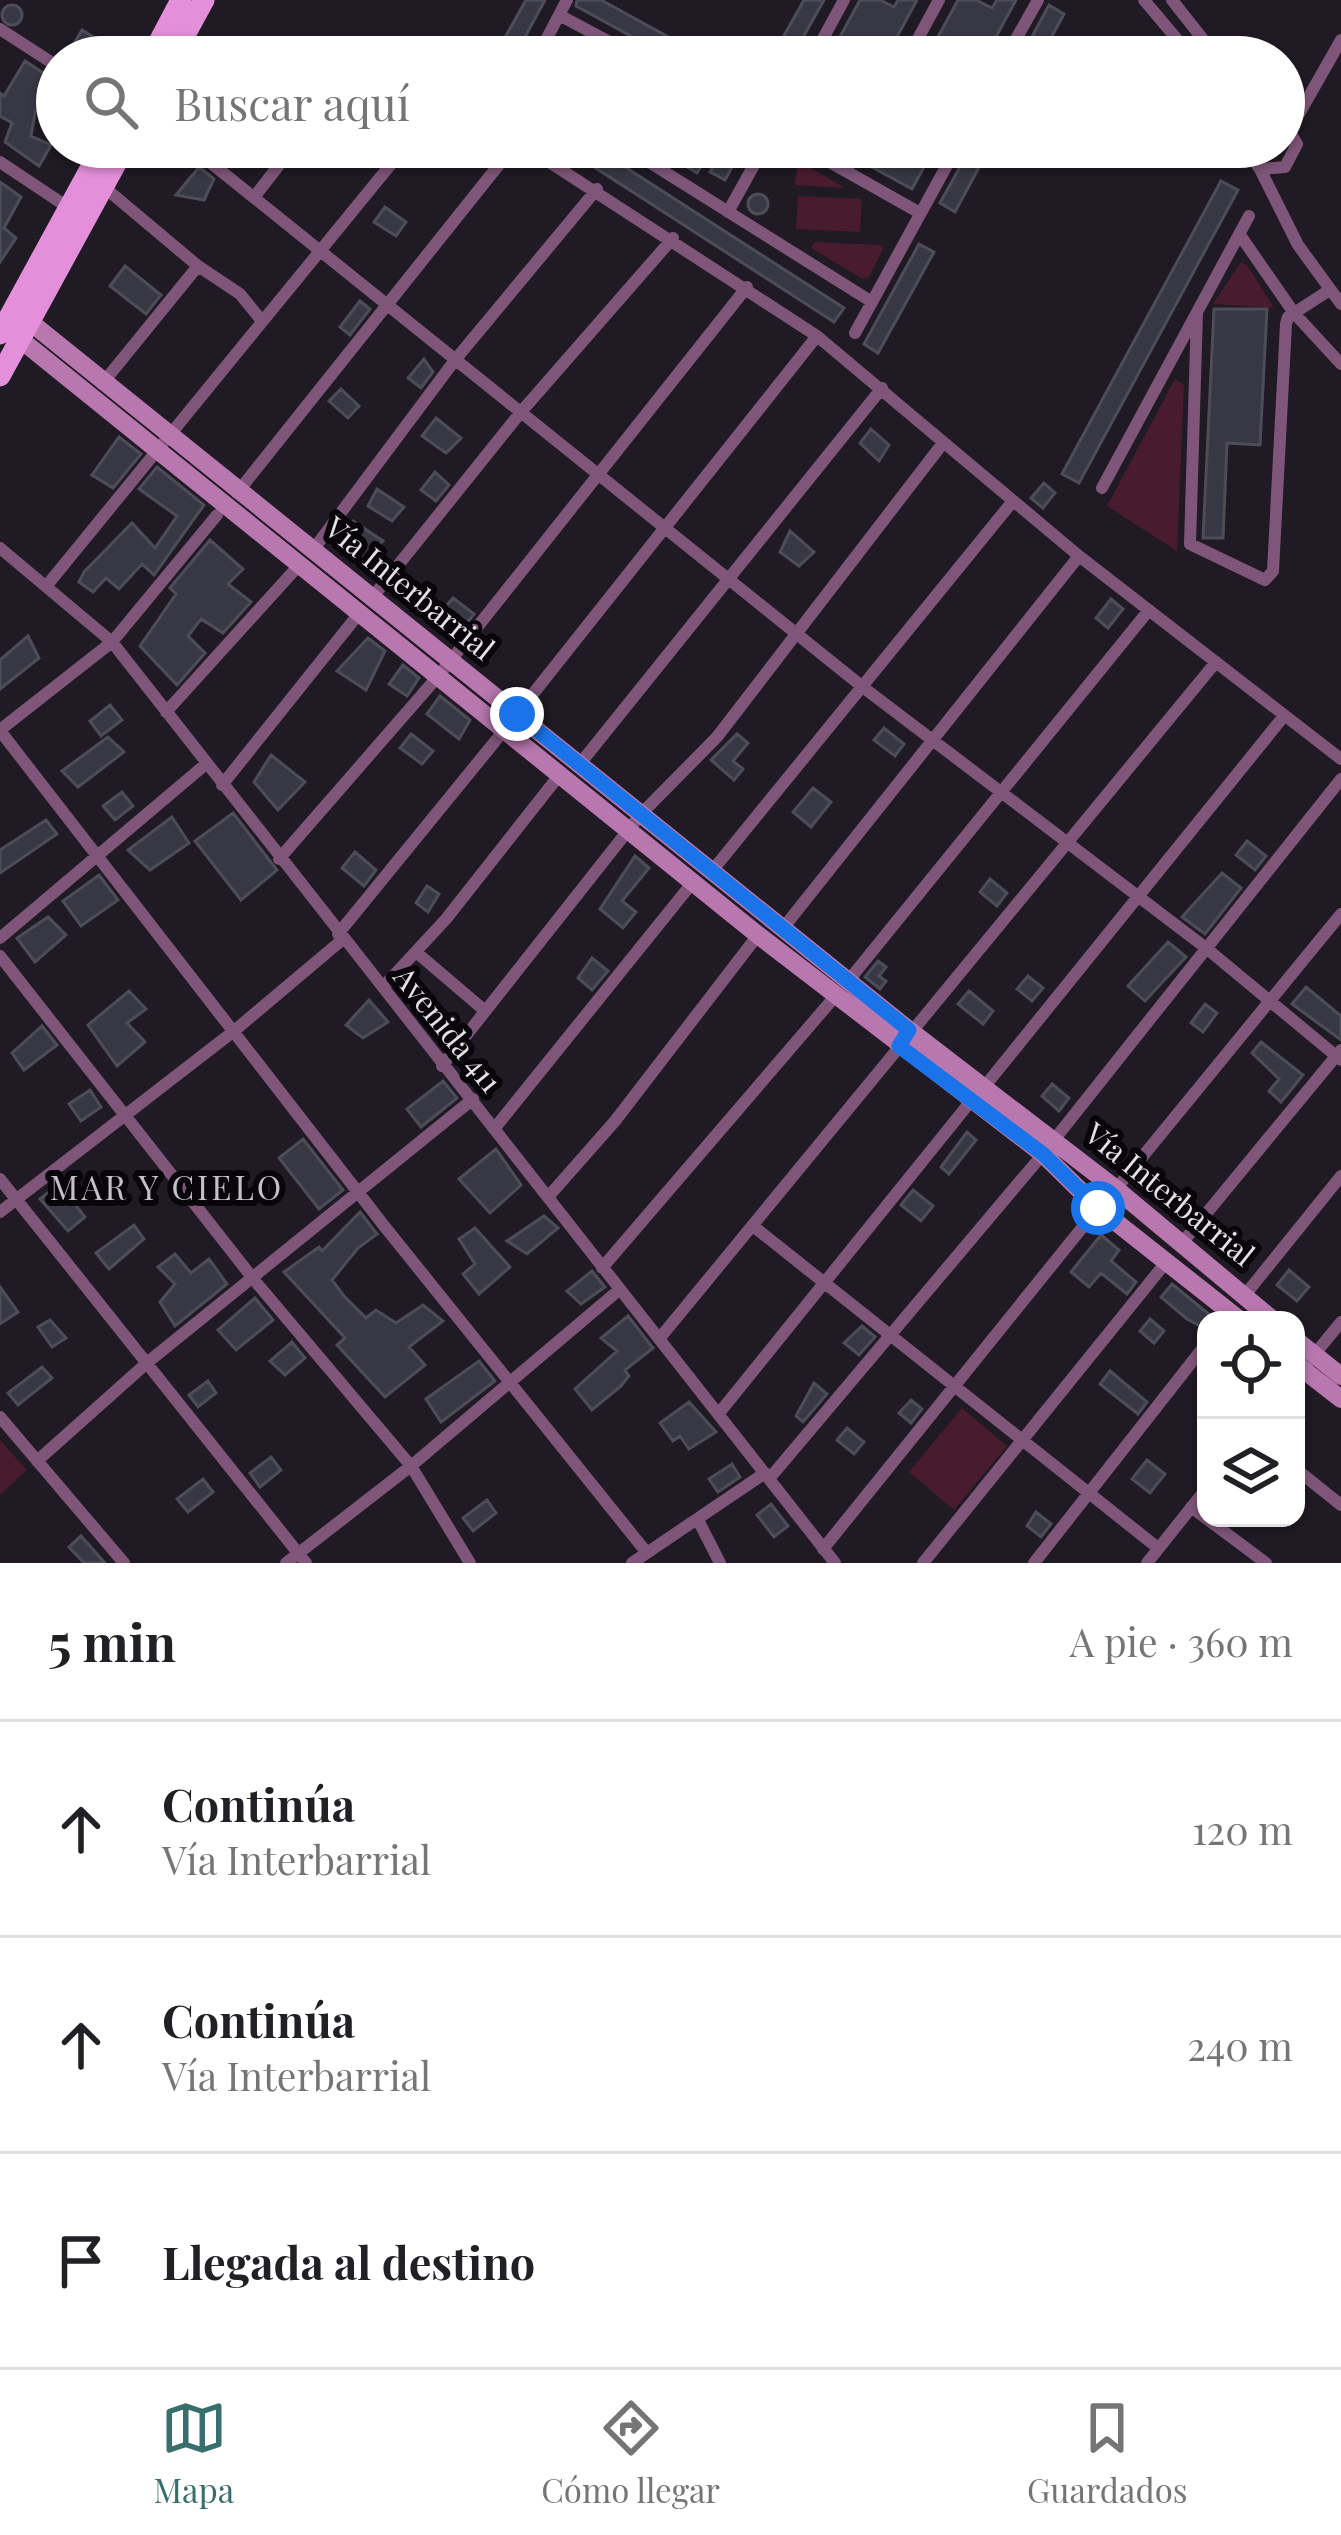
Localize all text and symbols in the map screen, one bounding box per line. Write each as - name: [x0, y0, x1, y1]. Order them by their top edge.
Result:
- search box: [36, 36, 1305, 168]
- icon: search: [78, 69, 144, 135]
- text: Buscar aquí: [174, 72, 410, 132]
- street label: Vía Interbarrial: [316, 506, 503, 668]
- route end: [490, 687, 544, 741]
- street label: Avenida 411: [385, 957, 512, 1100]
- street label: Vía Interbarrial: [1076, 1112, 1263, 1274]
- district label: MAR Y CIELO: [50, 1164, 284, 1208]
- route start: [1071, 1181, 1125, 1235]
- map controls: [1197, 1311, 1305, 1527]
- button: locate: [1197, 1311, 1305, 1419]
- button: layers: [1197, 1419, 1305, 1527]
- text: 5 min: [48, 1607, 176, 1675]
- text: A pie · 360 m: [1070, 1615, 1293, 1667]
- text: Continúa: [162, 1773, 355, 1833]
- icon: ahead: [48, 1796, 114, 1862]
- text: 120 m: [1192, 1803, 1293, 1855]
- text: Vía Interbarrial: [162, 1833, 431, 1885]
- text: Continúa: [162, 1989, 355, 2049]
- icon: ahead: [48, 2012, 114, 2078]
- text: 240 m: [1187, 2019, 1293, 2071]
- text: Vía Interbarrial: [162, 2049, 431, 2101]
- icon: arrive: [48, 2228, 114, 2294]
- text: Llegada al destino: [162, 2231, 535, 2291]
- tab: Mapa: [154, 2395, 234, 2511]
- tab: Cómo llegar: [541, 2395, 720, 2511]
- tab: Guardados: [1027, 2395, 1187, 2511]

